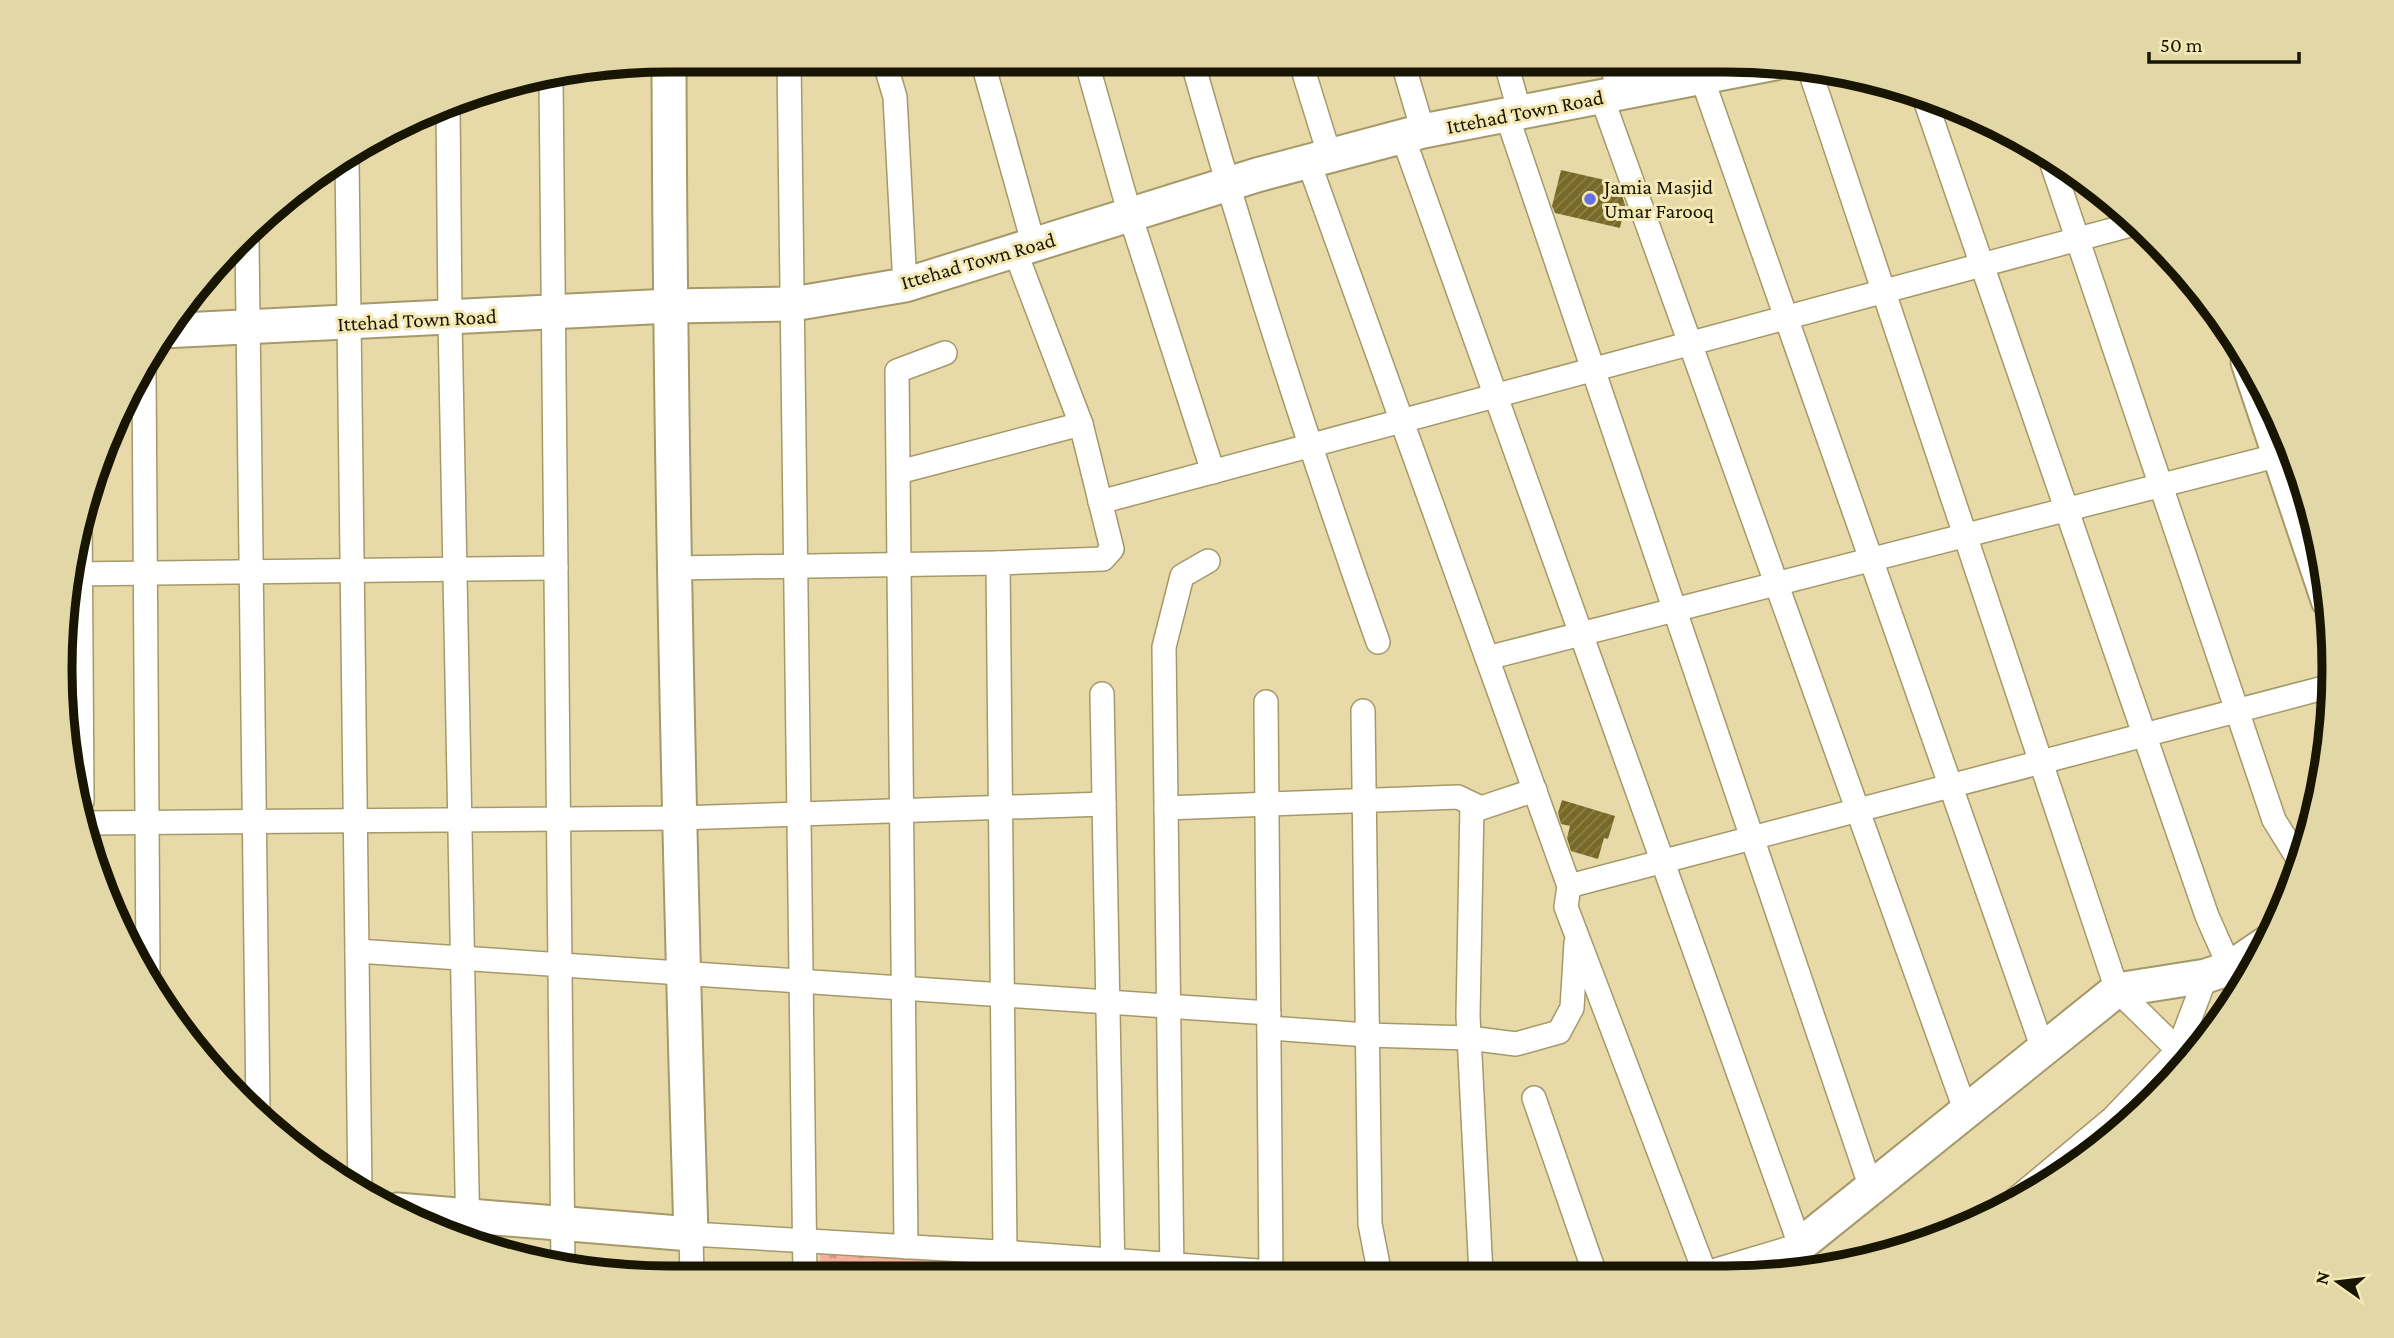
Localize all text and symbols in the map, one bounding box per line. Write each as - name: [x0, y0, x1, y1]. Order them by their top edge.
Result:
- scale bar: [2149, 21, 2300, 65]
- text: 50 m: [2160, 33, 2203, 57]
- street label: Ittehad Town Road: [1444, 85, 1606, 139]
- place label: Jamia Masjid Umar Farooq: [1602, 175, 1714, 223]
- marker: Jamia Masjid Umar Farooq: [1582, 191, 1598, 207]
- street label: Ittehad Town Road: [898, 227, 1058, 295]
- street label: Ittehad Town Road: [337, 304, 497, 336]
- north arrow: [2303, 1247, 2373, 1317]
- text: N: [2310, 1269, 2334, 1287]

